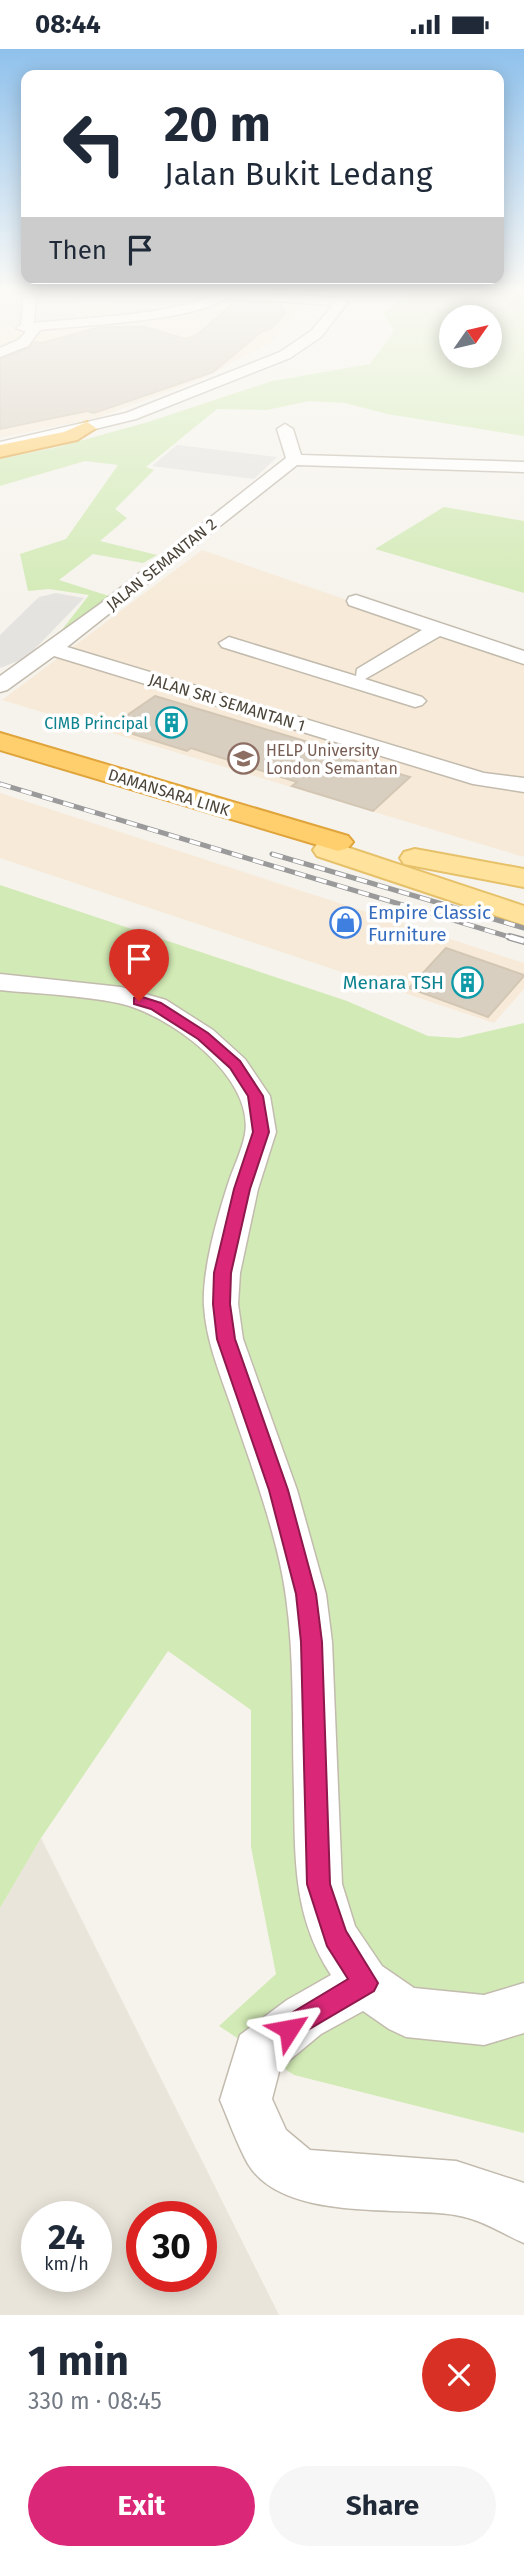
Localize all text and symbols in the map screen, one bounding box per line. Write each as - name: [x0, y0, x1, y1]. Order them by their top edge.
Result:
- text: 08:44: [35, 9, 101, 40]
- text: 20 m: [164, 95, 271, 154]
- icon: left: [49, 98, 140, 189]
- text: Jalan Bukit Ledang: [164, 155, 433, 193]
- icon: arrive: [121, 231, 159, 269]
- text: Then: [49, 235, 107, 266]
- north arrow: [439, 305, 502, 367]
- map controls: [439, 305, 502, 368]
- street label: JALAN SEMANTAN 2: [103, 514, 220, 615]
- street label: JALAN SRI SEMANTAN 1: [146, 670, 307, 735]
- building icon: CIMB Principal: [154, 706, 188, 740]
- place label: CIMB Principal: [44, 714, 148, 733]
- place label: HELP University London Semantan: [266, 741, 398, 778]
- school or university icon: HELP University London Semantan: [226, 742, 260, 776]
- street label: DAMANSARA LINK: [106, 765, 232, 820]
- place label: Empire Classic Furniture: [368, 901, 491, 946]
- shop icon: Empire Classic Furniture: [328, 906, 362, 940]
- pin: [109, 929, 169, 1001]
- icon: arrive: [120, 940, 158, 978]
- building icon: Menara TSH: [450, 965, 484, 999]
- place label: Menara TSH: [343, 971, 444, 994]
- position arrow: [252, 1992, 326, 2066]
- speed limit sign: 30: [126, 2201, 217, 2292]
- text: 24: [48, 2216, 85, 2258]
- text: km/h: [44, 2253, 89, 2275]
- text: 1 min: [28, 2336, 129, 2386]
- button: close: [422, 2338, 496, 2412]
- text: 330 m · 08:45: [28, 2387, 162, 2415]
- button: Exit: [28, 2466, 255, 2546]
- button: Share: [269, 2466, 496, 2546]

